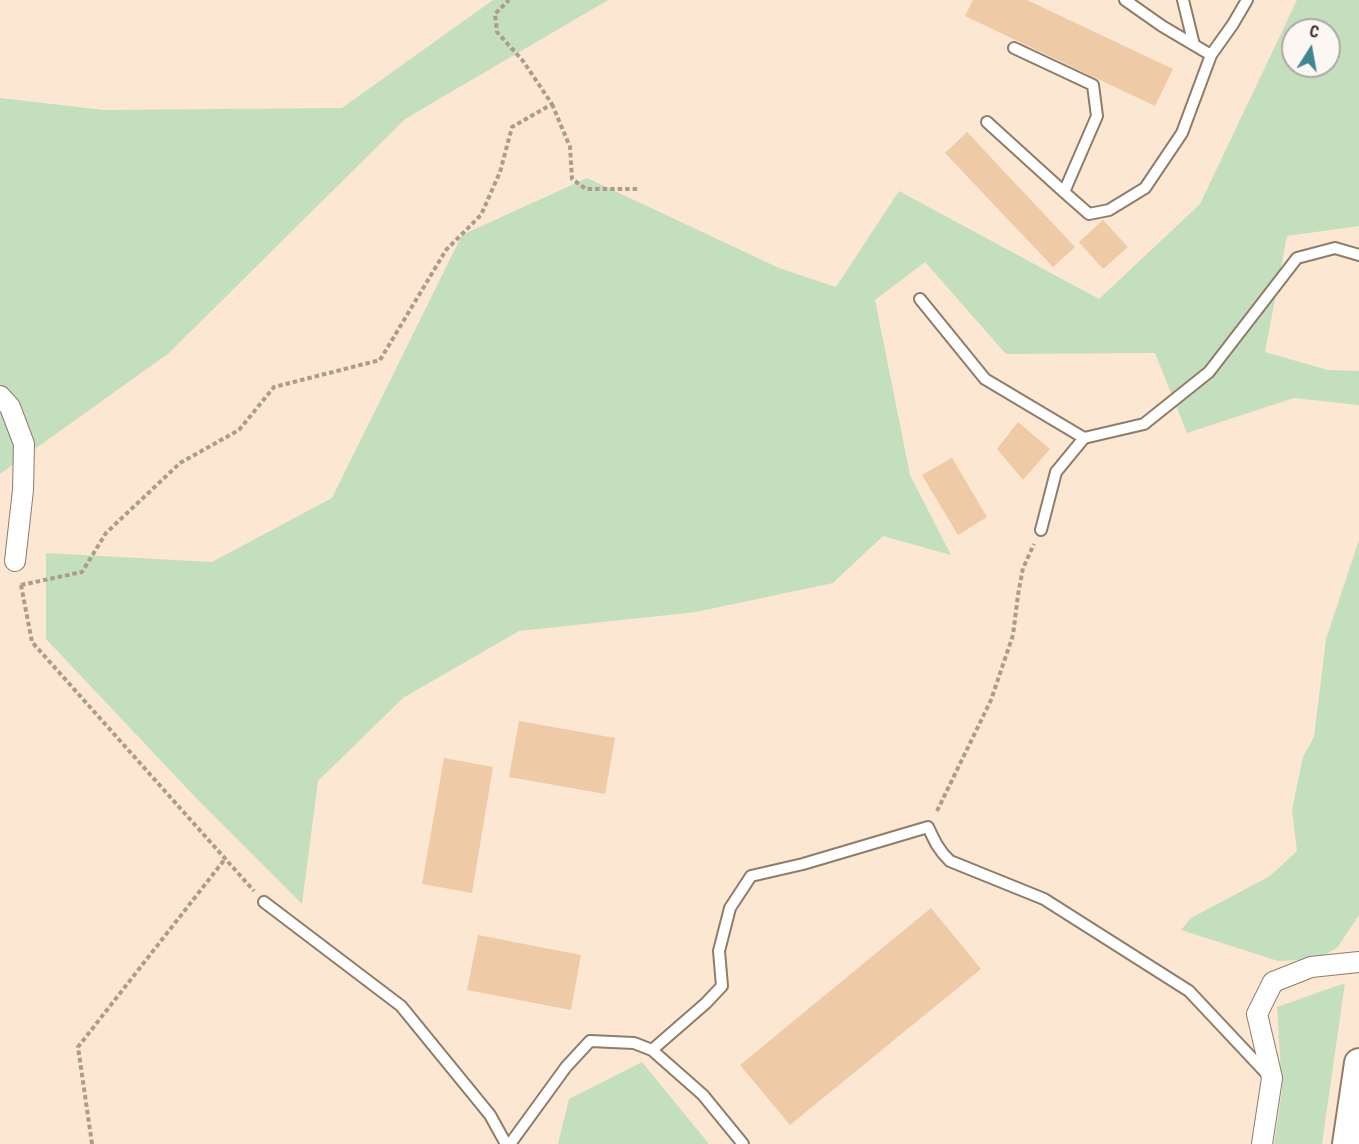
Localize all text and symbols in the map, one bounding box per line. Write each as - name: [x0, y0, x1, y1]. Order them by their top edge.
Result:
- north arrow: [1281, 18, 1341, 78]
- text: С: [1308, 22, 1320, 42]

